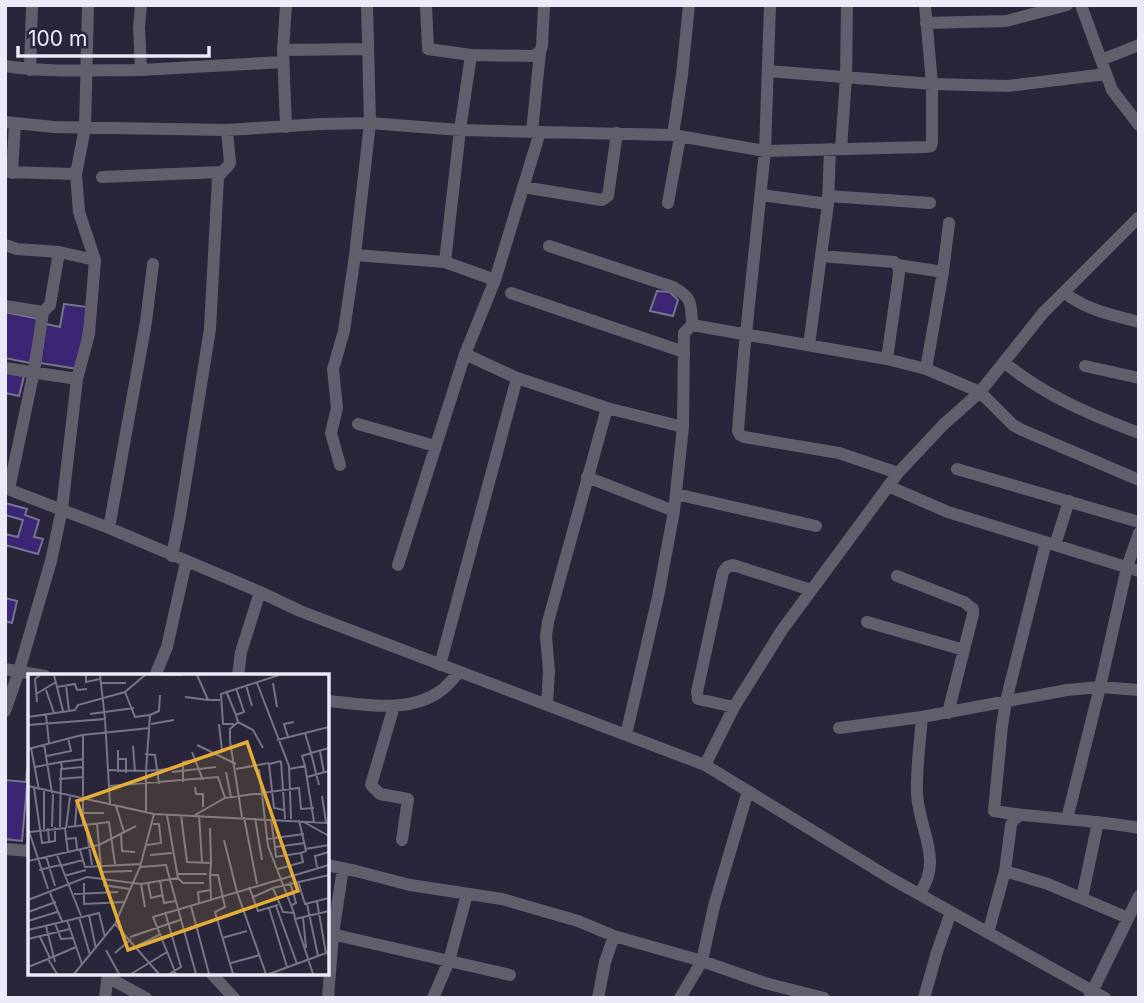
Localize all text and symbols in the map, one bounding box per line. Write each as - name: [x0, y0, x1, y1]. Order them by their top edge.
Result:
- scale bar: [18, 14, 208, 58]
- text: 100 m: [28, 26, 87, 51]
- inset map: [28, 674, 329, 975]

